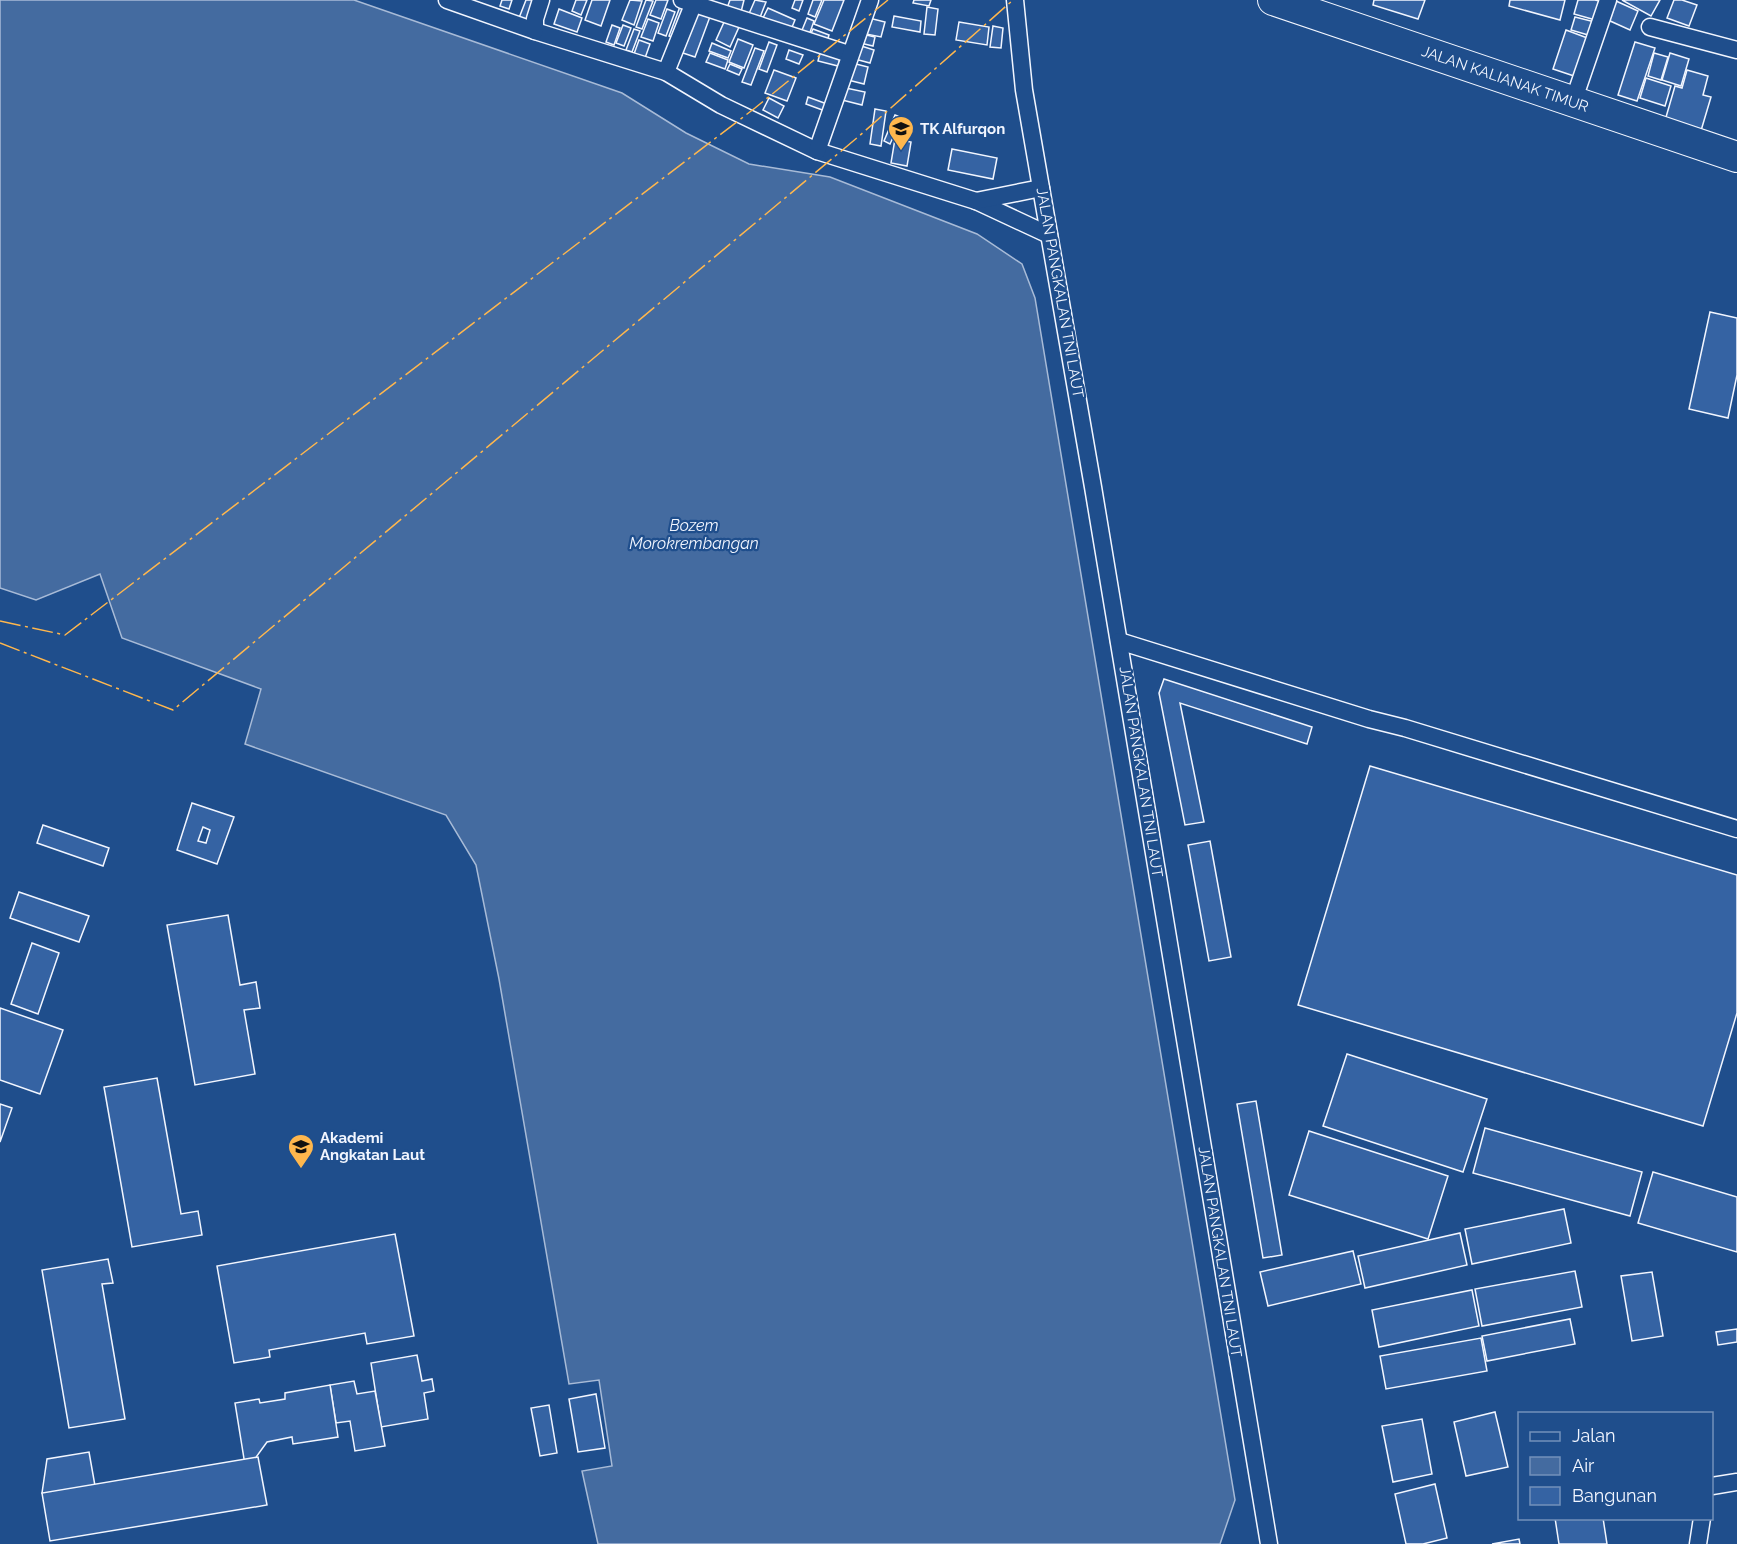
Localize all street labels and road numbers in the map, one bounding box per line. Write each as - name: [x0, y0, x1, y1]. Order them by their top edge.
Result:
- street label: JALAN KALIANAK TIMUR: [1419, 42, 1591, 116]
- street label: JALAN PANGKALAN TNI LAUT: [1033, 186, 1087, 400]
- street label: JALAN PANGKALAN TNI LAUT: [1115, 665, 1167, 879]
- street label: JALAN PANGKALAN TNI LAUT: [1194, 1145, 1246, 1359]

